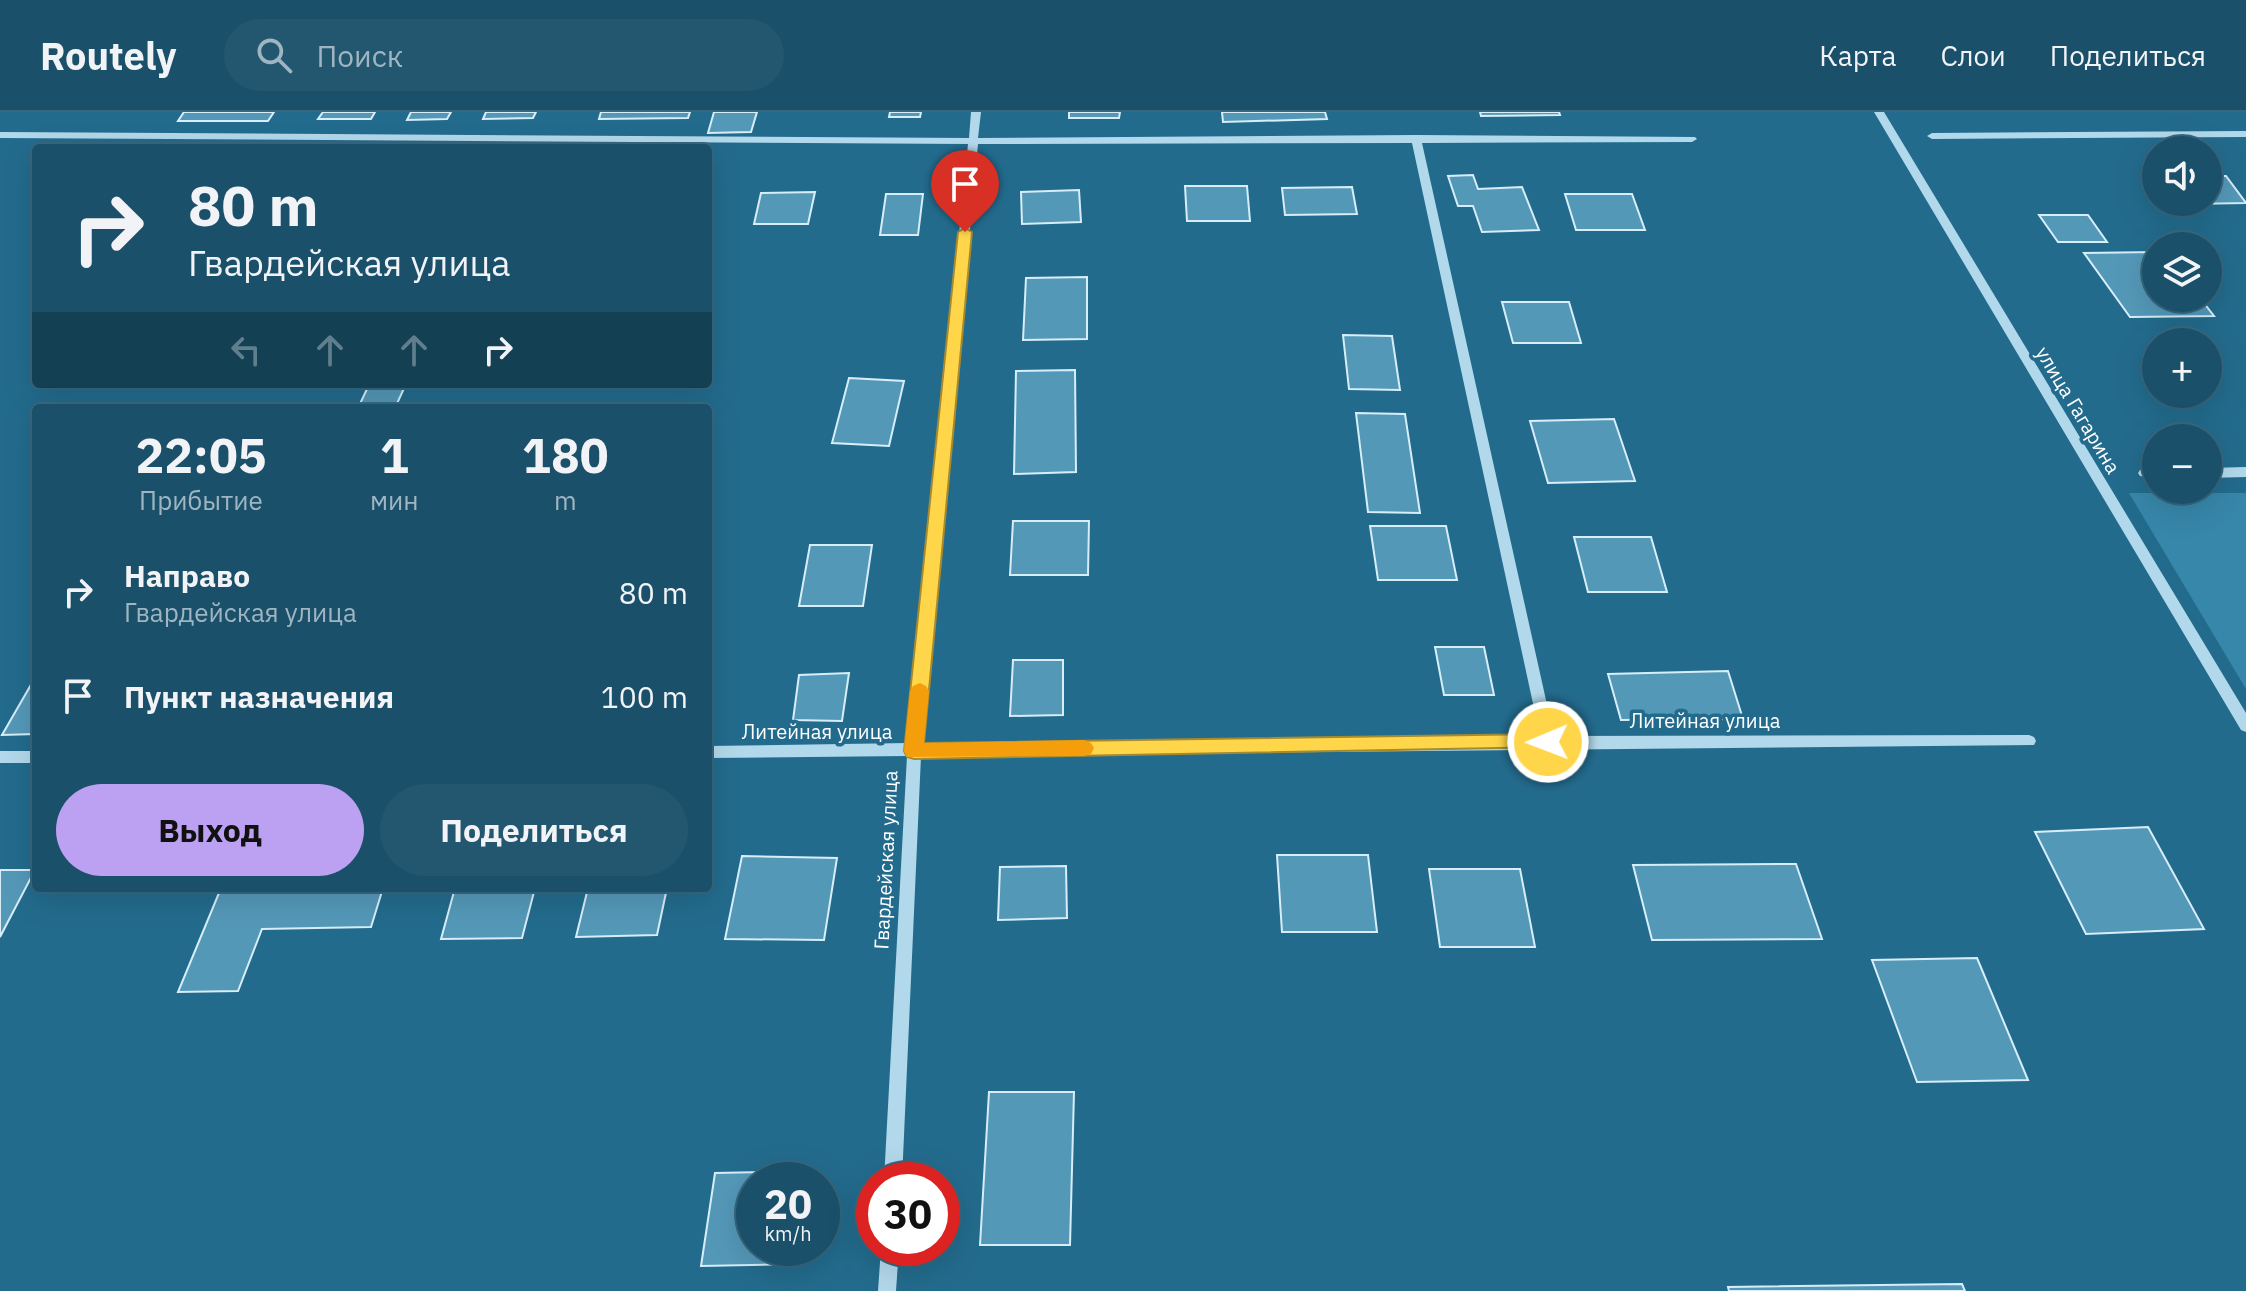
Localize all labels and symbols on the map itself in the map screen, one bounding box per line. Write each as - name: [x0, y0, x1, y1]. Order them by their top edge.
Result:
- pin: [931, 150, 999, 232]
- street label: улица Гагарина: [2030, 341, 2127, 479]
- position arrow: [1506, 700, 1590, 784]
- street label: Литейная улица: [1630, 707, 1781, 734]
- street label: Литейная улица: [742, 718, 893, 745]
- street label: Гвардейская улица: [867, 770, 904, 950]
- speed limit sign: 30: [856, 1162, 960, 1266]

